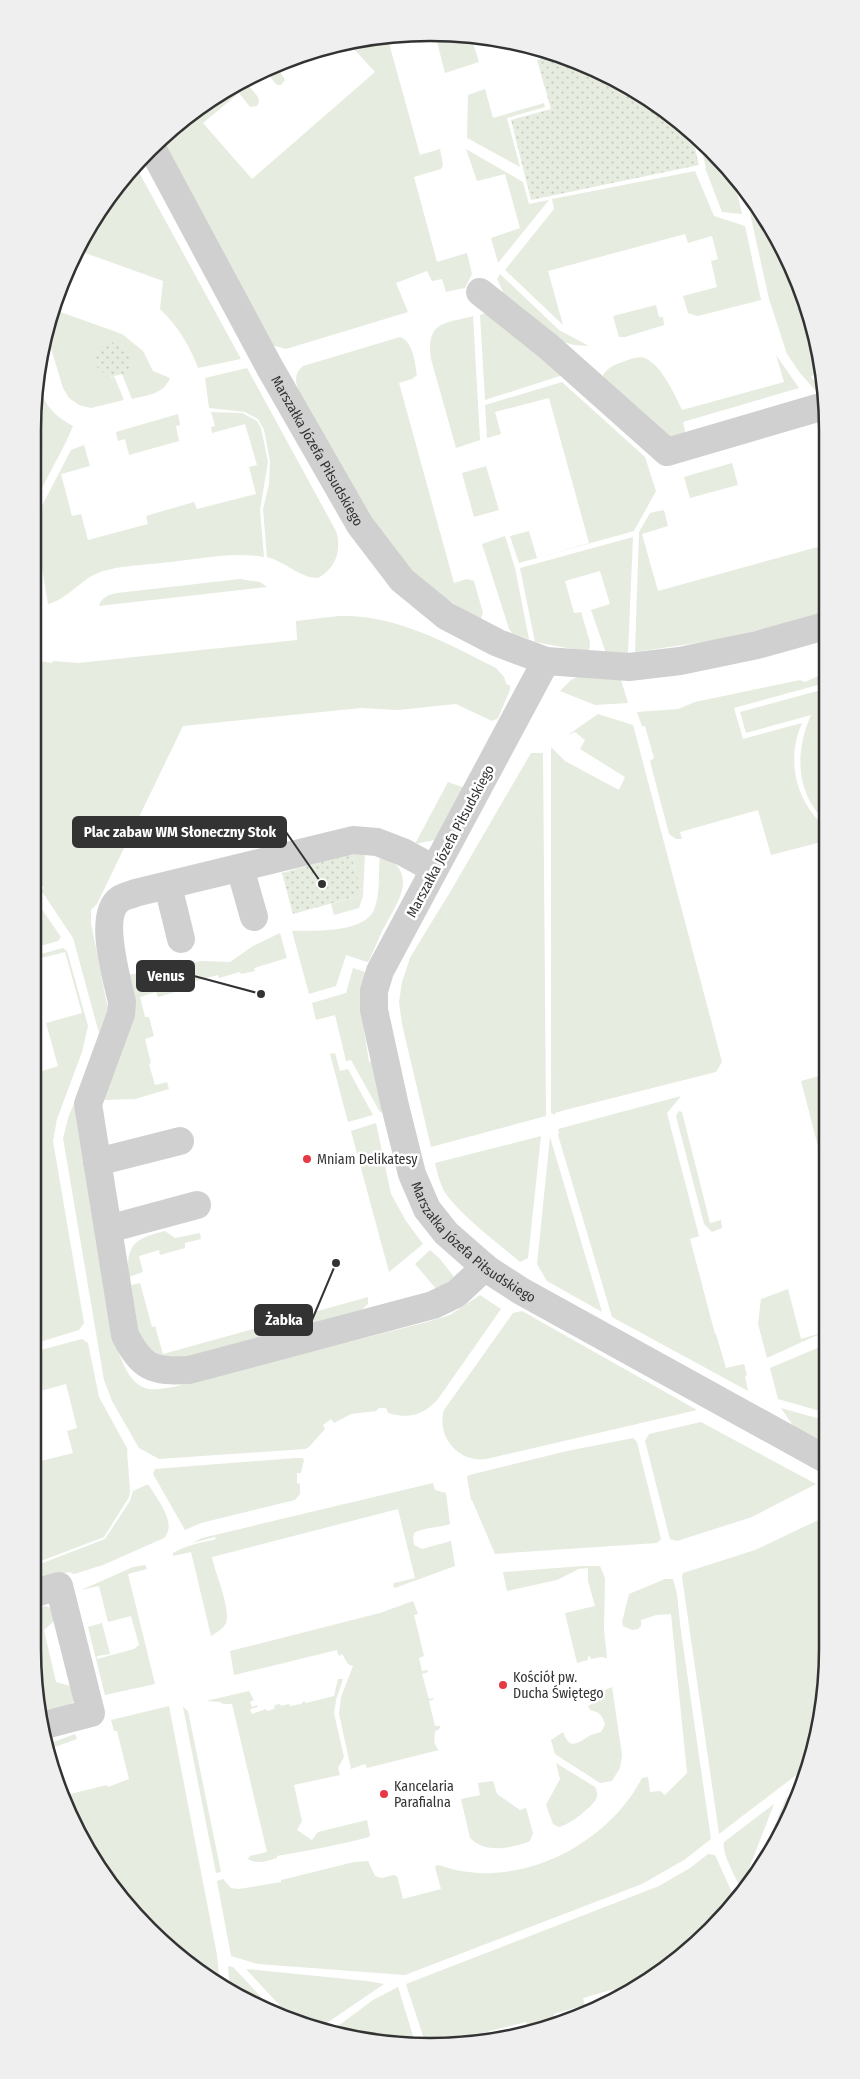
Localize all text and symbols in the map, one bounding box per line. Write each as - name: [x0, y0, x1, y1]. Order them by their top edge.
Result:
- street label: Marszałka Józefa Piłsudskiego: [267, 373, 367, 529]
- street label: Marszałka Józefa Piłsudskiego: [403, 762, 498, 920]
- callout: Plac zabaw WM Słoneczny Stok: [73, 817, 286, 847]
- text: Plac zabaw WM Słoneczny Stok: [84, 823, 277, 841]
- callout: Venus: [137, 961, 194, 991]
- text: Venus: [146, 967, 185, 985]
- place label: Mniam Delikatesy: [317, 1151, 418, 1168]
- marker: Mniam Delikatesy: [301, 1153, 313, 1165]
- street label: Marszałka Józefa Piłsudskiego: [407, 1179, 538, 1306]
- callout: Żabka: [255, 1305, 312, 1335]
- text: Żabka: [265, 1311, 303, 1329]
- place label: Kościół pw. Ducha Świętego: [513, 1669, 604, 1702]
- marker: Kościół pw. Ducha Świętego: [497, 1679, 509, 1691]
- place label: Kancelaria Parafialna: [394, 1778, 454, 1811]
- marker: Kancelaria Parafialna: [378, 1788, 390, 1800]

